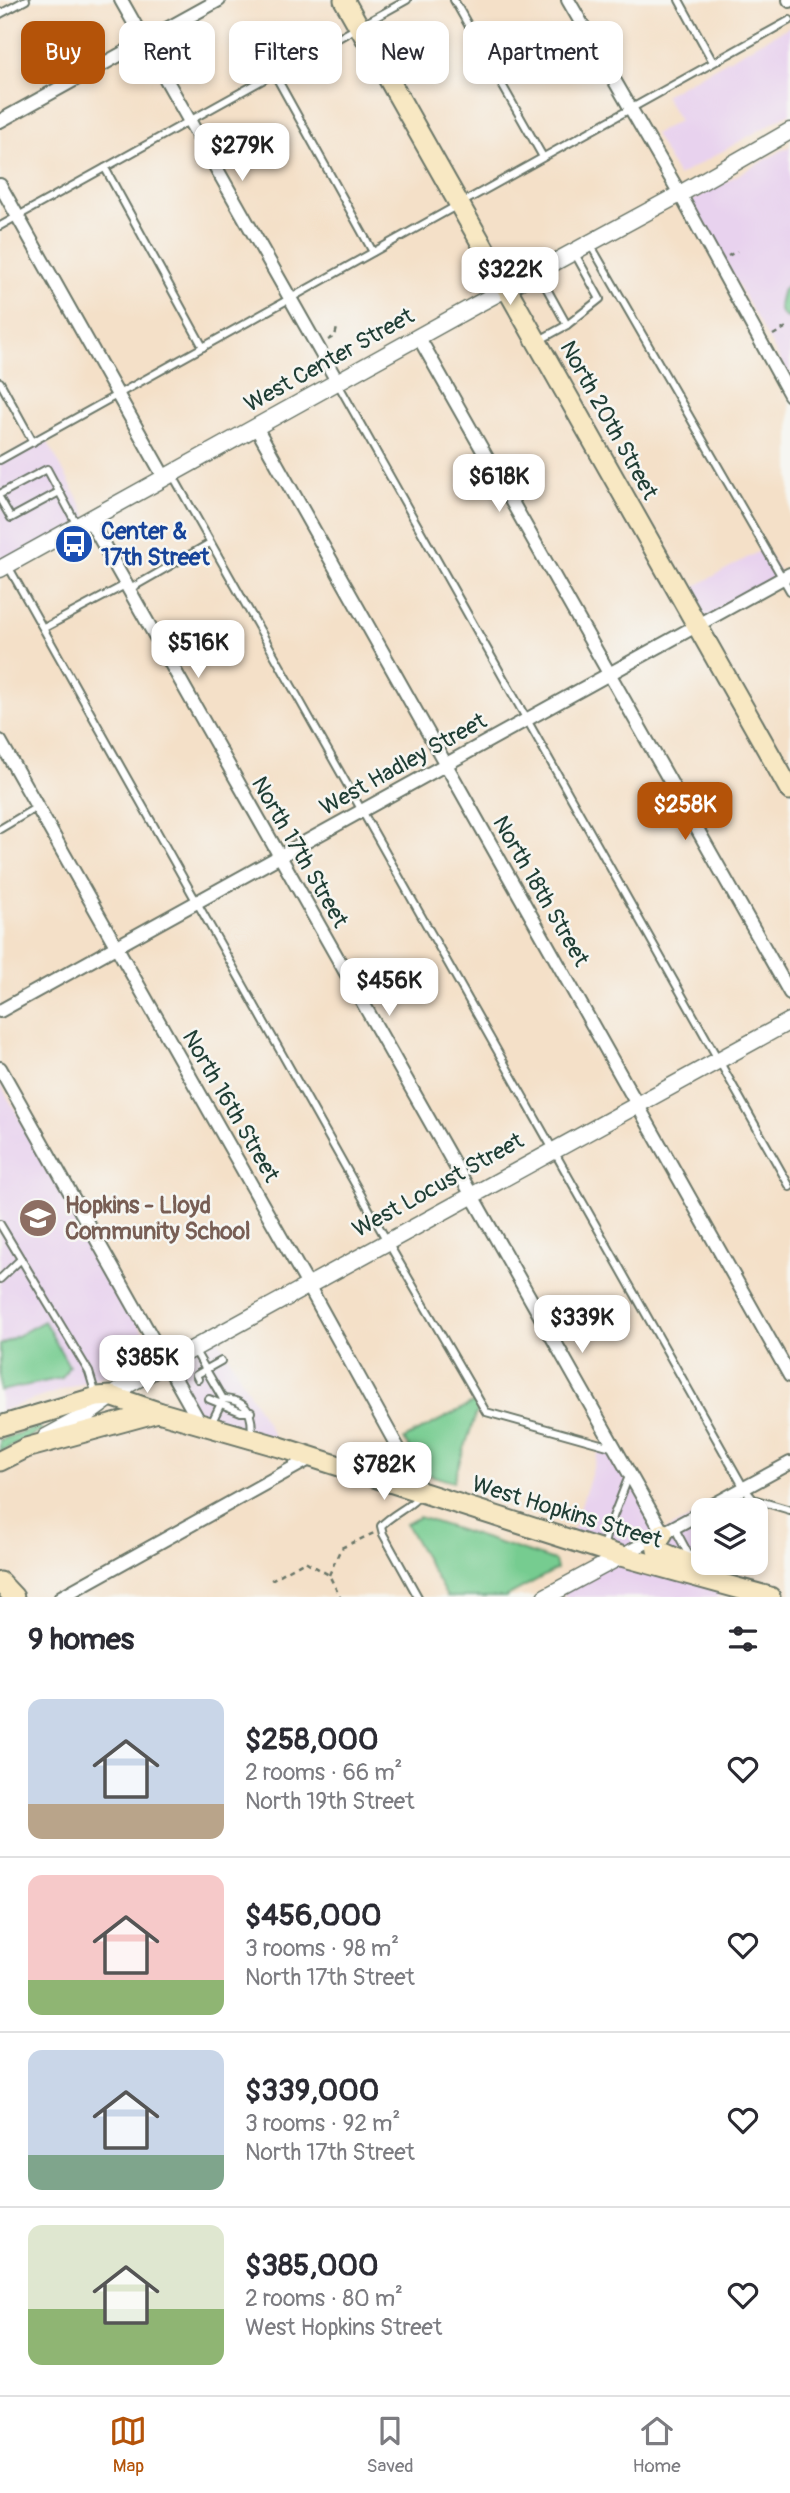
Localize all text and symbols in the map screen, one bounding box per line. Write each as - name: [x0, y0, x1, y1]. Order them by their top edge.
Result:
- chip: Buy: [21, 21, 105, 84]
- chip: Rent: [119, 21, 215, 84]
- chip: Filters: [229, 21, 342, 84]
- chip: New: [356, 21, 449, 84]
- chip: Apartment: [463, 21, 623, 84]
- pin: $279K: [193, 124, 291, 183]
- text: $279K: [210, 131, 274, 160]
- pin: $322K: [461, 247, 559, 307]
- text: $322K: [478, 255, 542, 284]
- street label: West Center Street: [239, 301, 420, 419]
- street label: North 20th Street: [553, 335, 665, 505]
- pin: $618K: [450, 454, 548, 514]
- text: $618K: [469, 462, 529, 491]
- place label: Center & 17th Street: [101, 517, 210, 572]
- bus stop icon: Center & 17th Street: [53, 523, 95, 565]
- pin: $516K: [149, 620, 247, 680]
- text: $516K: [167, 628, 229, 657]
- street label: West Hadley Street: [315, 706, 492, 822]
- street label: North 17th Street: [245, 771, 355, 933]
- pin: $258K: [636, 782, 734, 842]
- text: $258K: [653, 790, 717, 819]
- street label: North 18th Street: [486, 810, 596, 972]
- pin: $456K: [340, 958, 438, 1018]
- text: $456K: [356, 966, 422, 995]
- street label: North 16th Street: [176, 1025, 287, 1188]
- street label: West Locust Street: [347, 1126, 529, 1244]
- place label: Hopkins - Lloyd Community School: [65, 1191, 251, 1246]
- school or university icon: Hopkins - Lloyd Community School: [17, 1197, 59, 1239]
- pin: $339K: [533, 1296, 631, 1355]
- text: $339K: [550, 1303, 614, 1332]
- pin: $385K: [98, 1336, 196, 1395]
- text: $385K: [115, 1343, 179, 1372]
- pin: $782K: [335, 1442, 433, 1502]
- text: $782K: [353, 1450, 415, 1479]
- street label: West Hopkins Street: [468, 1469, 666, 1555]
- map controls: [691, 1498, 768, 1575]
- button: layers: [691, 1498, 768, 1575]
- icon: filters: [724, 1620, 762, 1658]
- text: 9 homes: [28, 1621, 134, 1658]
- text: $258,000: [245, 1721, 379, 1758]
- icon: home: [84, 1727, 168, 1811]
- icon: heart: [724, 1750, 762, 1788]
- text: 2 rooms · 66 m²: [245, 1758, 402, 1787]
- text: North 19th Street: [245, 1787, 414, 1816]
- text: $456,000: [245, 1897, 381, 1934]
- icon: home: [84, 1903, 168, 1987]
- icon: heart: [724, 1926, 762, 1964]
- text: 3 rooms · 98 m²: [245, 1934, 399, 1963]
- text: North 17th Street: [245, 1963, 415, 1992]
- text: $339,000: [245, 2072, 379, 2109]
- icon: home: [84, 2078, 168, 2162]
- icon: heart: [724, 2101, 762, 2139]
- text: 3 rooms · 92 m²: [245, 2109, 400, 2138]
- text: North 17th Street: [245, 2138, 415, 2167]
- text: $385,000: [245, 2247, 378, 2284]
- icon: home: [84, 2253, 168, 2337]
- icon: heart: [724, 2276, 762, 2314]
- text: 2 rooms · 80 m²: [245, 2284, 403, 2313]
- text: West Hopkins Street: [245, 2313, 442, 2342]
- tab: Map: [109, 2412, 147, 2478]
- tab: Saved: [366, 2412, 414, 2478]
- tab: Home: [633, 2412, 681, 2478]

